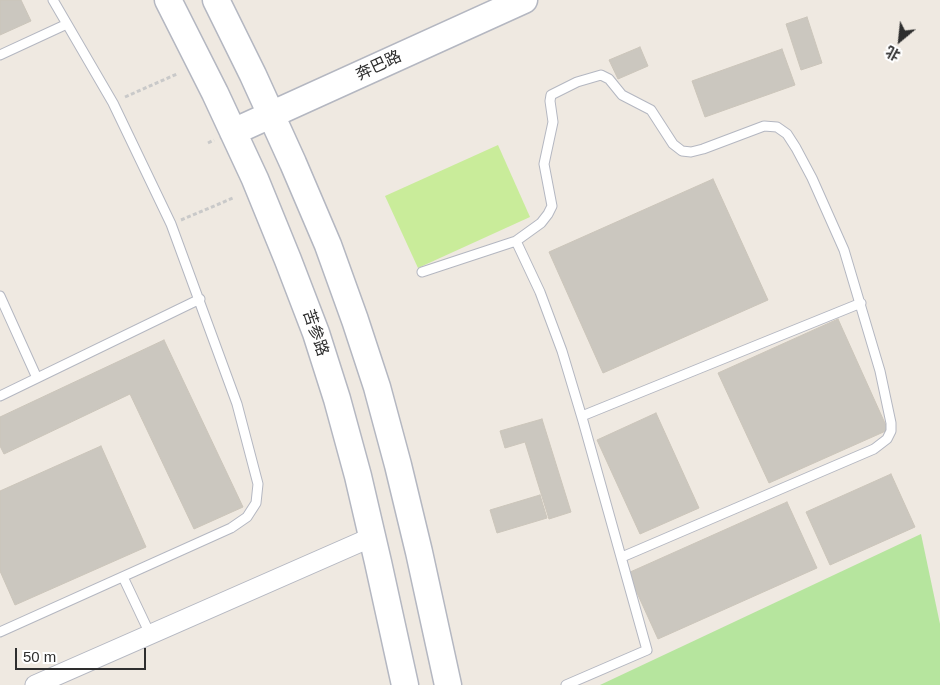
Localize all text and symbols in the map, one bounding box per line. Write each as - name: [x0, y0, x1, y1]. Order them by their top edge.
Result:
- north arrow: [875, 15, 925, 65]
- text: 北: [883, 43, 903, 64]
- street label: 奔巴路: [353, 47, 405, 85]
- street label: 苦参路: [298, 307, 332, 359]
- scale bar: [18, 638, 149, 670]
- text: 50 m: [23, 648, 56, 665]

